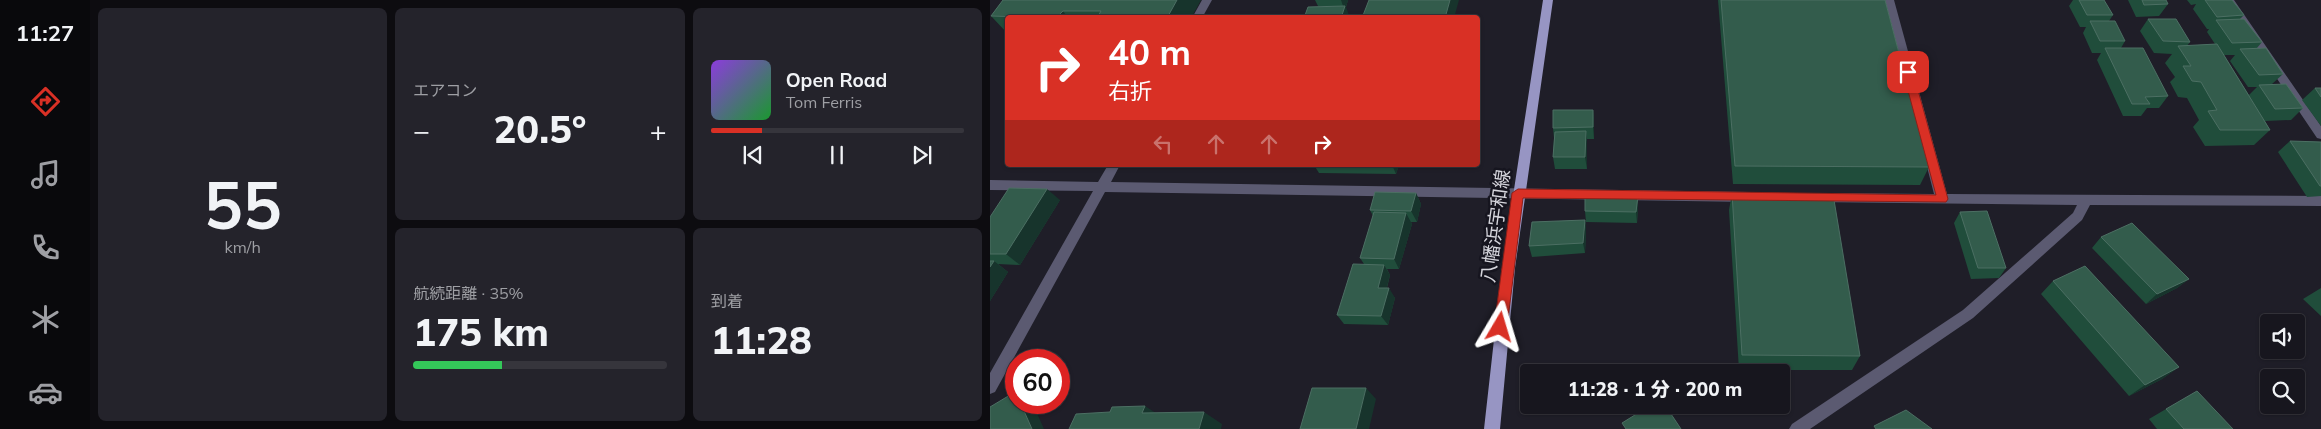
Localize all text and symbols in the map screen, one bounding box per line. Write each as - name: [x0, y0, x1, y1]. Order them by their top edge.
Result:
- text: 11:27: [16, 19, 74, 47]
- text: 40 m: [1108, 30, 1191, 74]
- icon: right: [1025, 35, 1090, 100]
- pin: [1887, 51, 1929, 93]
- icon: arrive: [1894, 58, 1922, 86]
- text: Open Road: [786, 68, 887, 92]
- text: 右折: [1108, 77, 1152, 105]
- text: エアコン: [413, 80, 477, 100]
- icon: directions: [28, 84, 63, 119]
- text: Tom Ferris: [786, 92, 862, 112]
- text: 20.5°: [494, 105, 586, 153]
- text: −: [413, 113, 430, 148]
- text: +: [650, 113, 667, 148]
- icon: left: [1149, 130, 1177, 158]
- icon: ahead: [1202, 130, 1230, 158]
- icon: ahead: [1255, 130, 1283, 158]
- icon: right: [1308, 130, 1336, 158]
- icon: previous: [739, 141, 767, 169]
- icon: pause: [823, 141, 851, 169]
- icon: next: [908, 141, 936, 169]
- icon: music: [28, 157, 63, 192]
- text: 55: [204, 164, 282, 245]
- street label: 八幡浜宇和線: [1475, 168, 1515, 284]
- icon: phone: [28, 230, 63, 265]
- text: km/h: [225, 237, 261, 257]
- text: 航続距離 · 35%: [413, 283, 524, 303]
- text: 到着: [711, 291, 743, 311]
- position arrow: [1473, 300, 1525, 352]
- icon: climate: [28, 302, 63, 337]
- text: 175 km: [413, 308, 549, 356]
- map controls: [2260, 314, 2305, 414]
- button: sound: [2260, 314, 2305, 359]
- text: 11:28: [711, 316, 812, 364]
- speed limit sign: 60: [1005, 349, 1070, 414]
- button: search: [2260, 369, 2305, 414]
- icon: car: [28, 375, 63, 410]
- text: 11:28 · 1 分 · 200 m: [1568, 377, 1742, 401]

